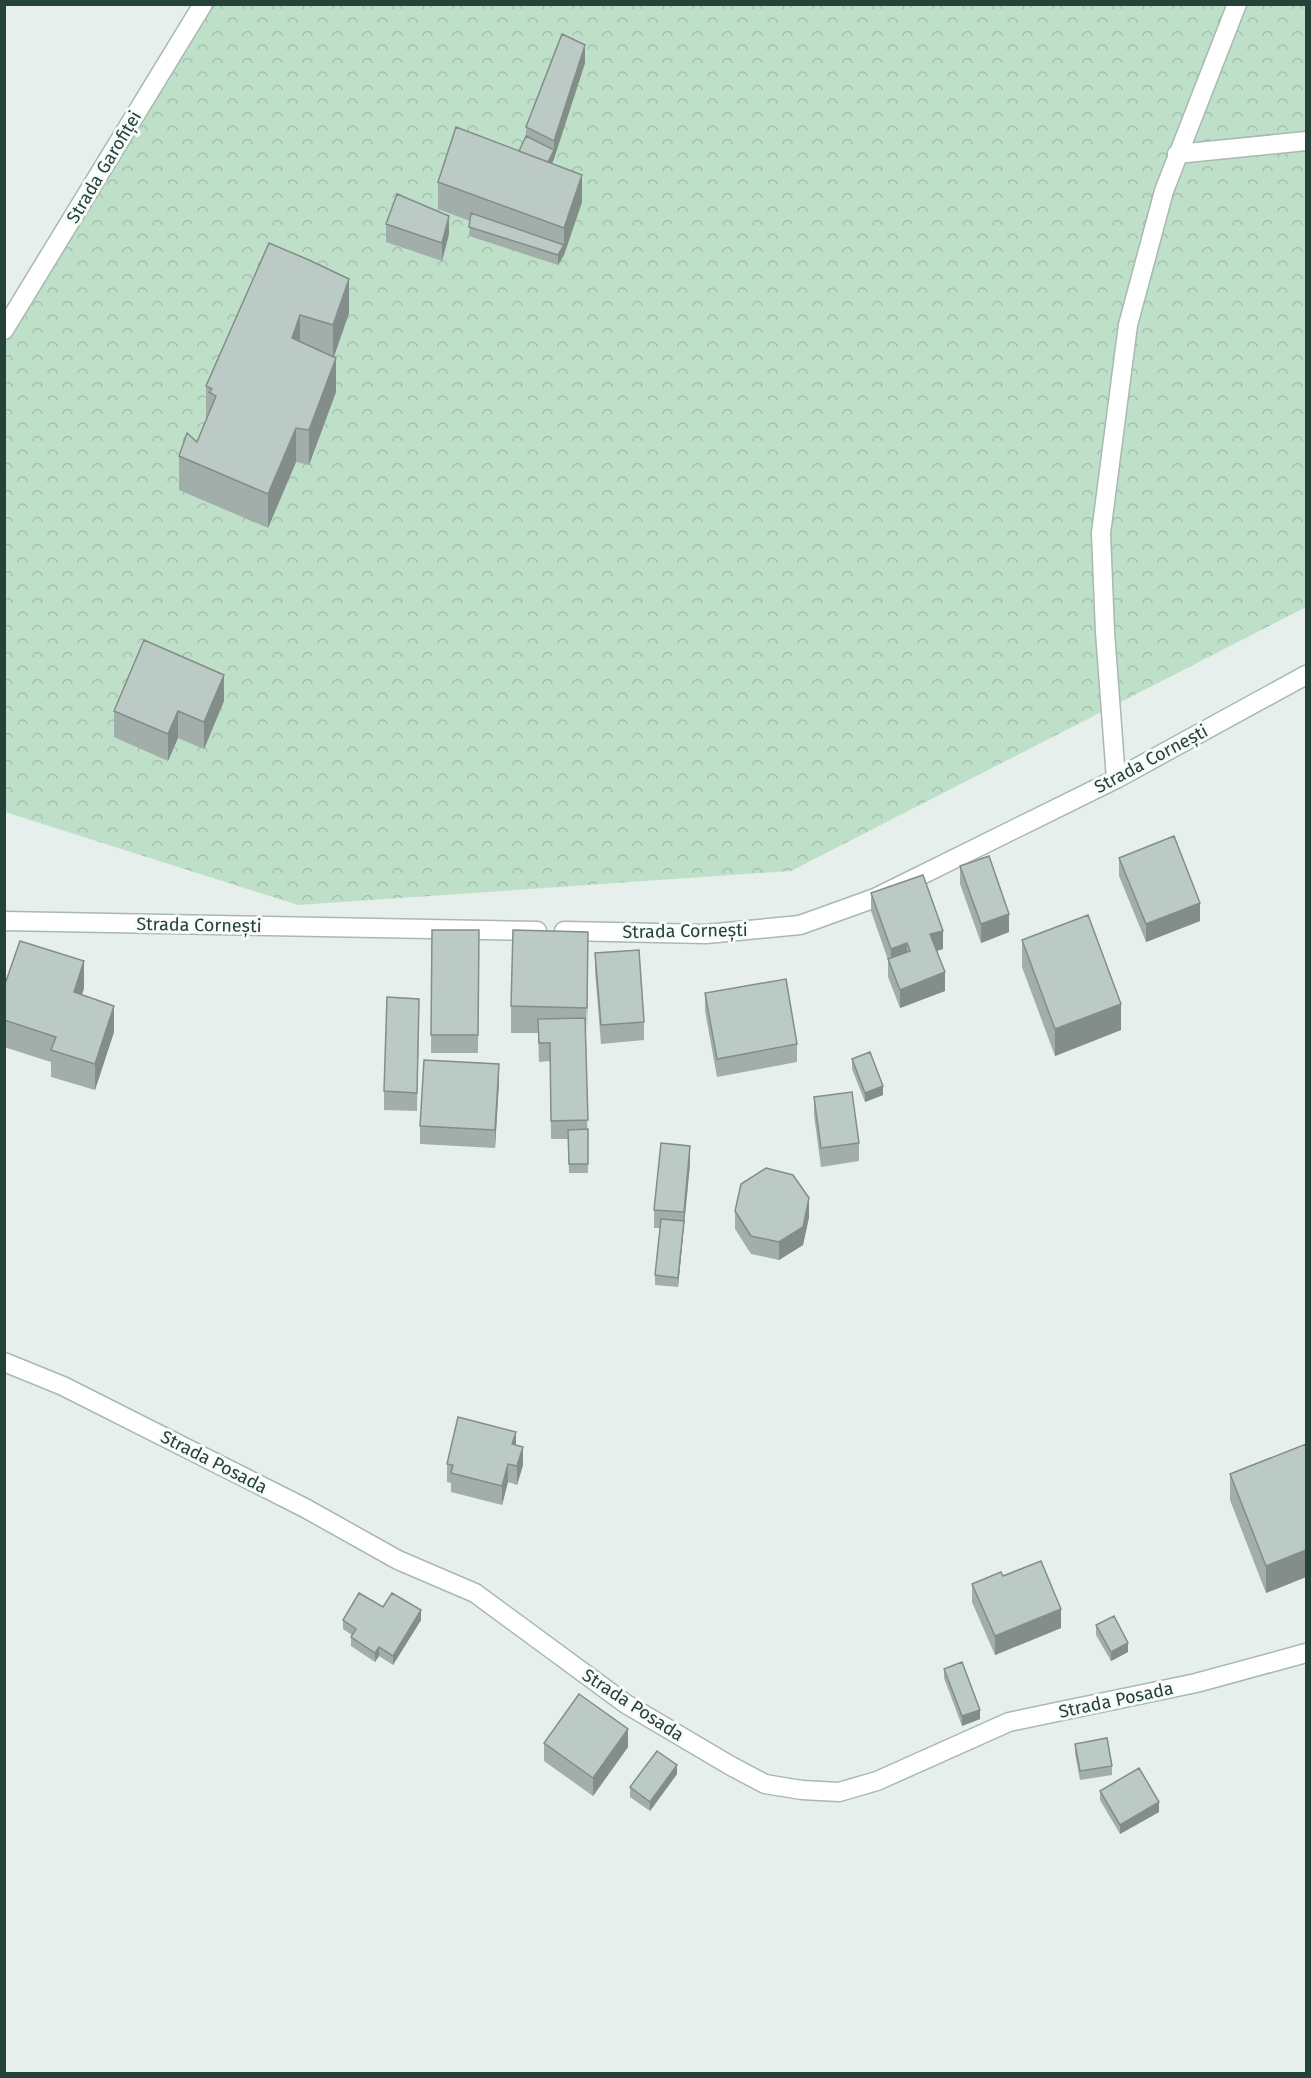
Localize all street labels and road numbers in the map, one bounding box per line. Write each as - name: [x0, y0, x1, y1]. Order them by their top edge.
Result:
- street label: Strada Garofiței: [62, 107, 147, 228]
- street label: Strada Cornești: [1091, 720, 1212, 799]
- street label: Strada Cornești: [136, 913, 262, 938]
- street label: Strada Cornești: [622, 919, 748, 944]
- street label: Strada Posada: [157, 1426, 271, 1498]
- street label: Strada Posada: [578, 1664, 688, 1746]
- street label: Strada Posada: [1057, 1677, 1175, 1723]

